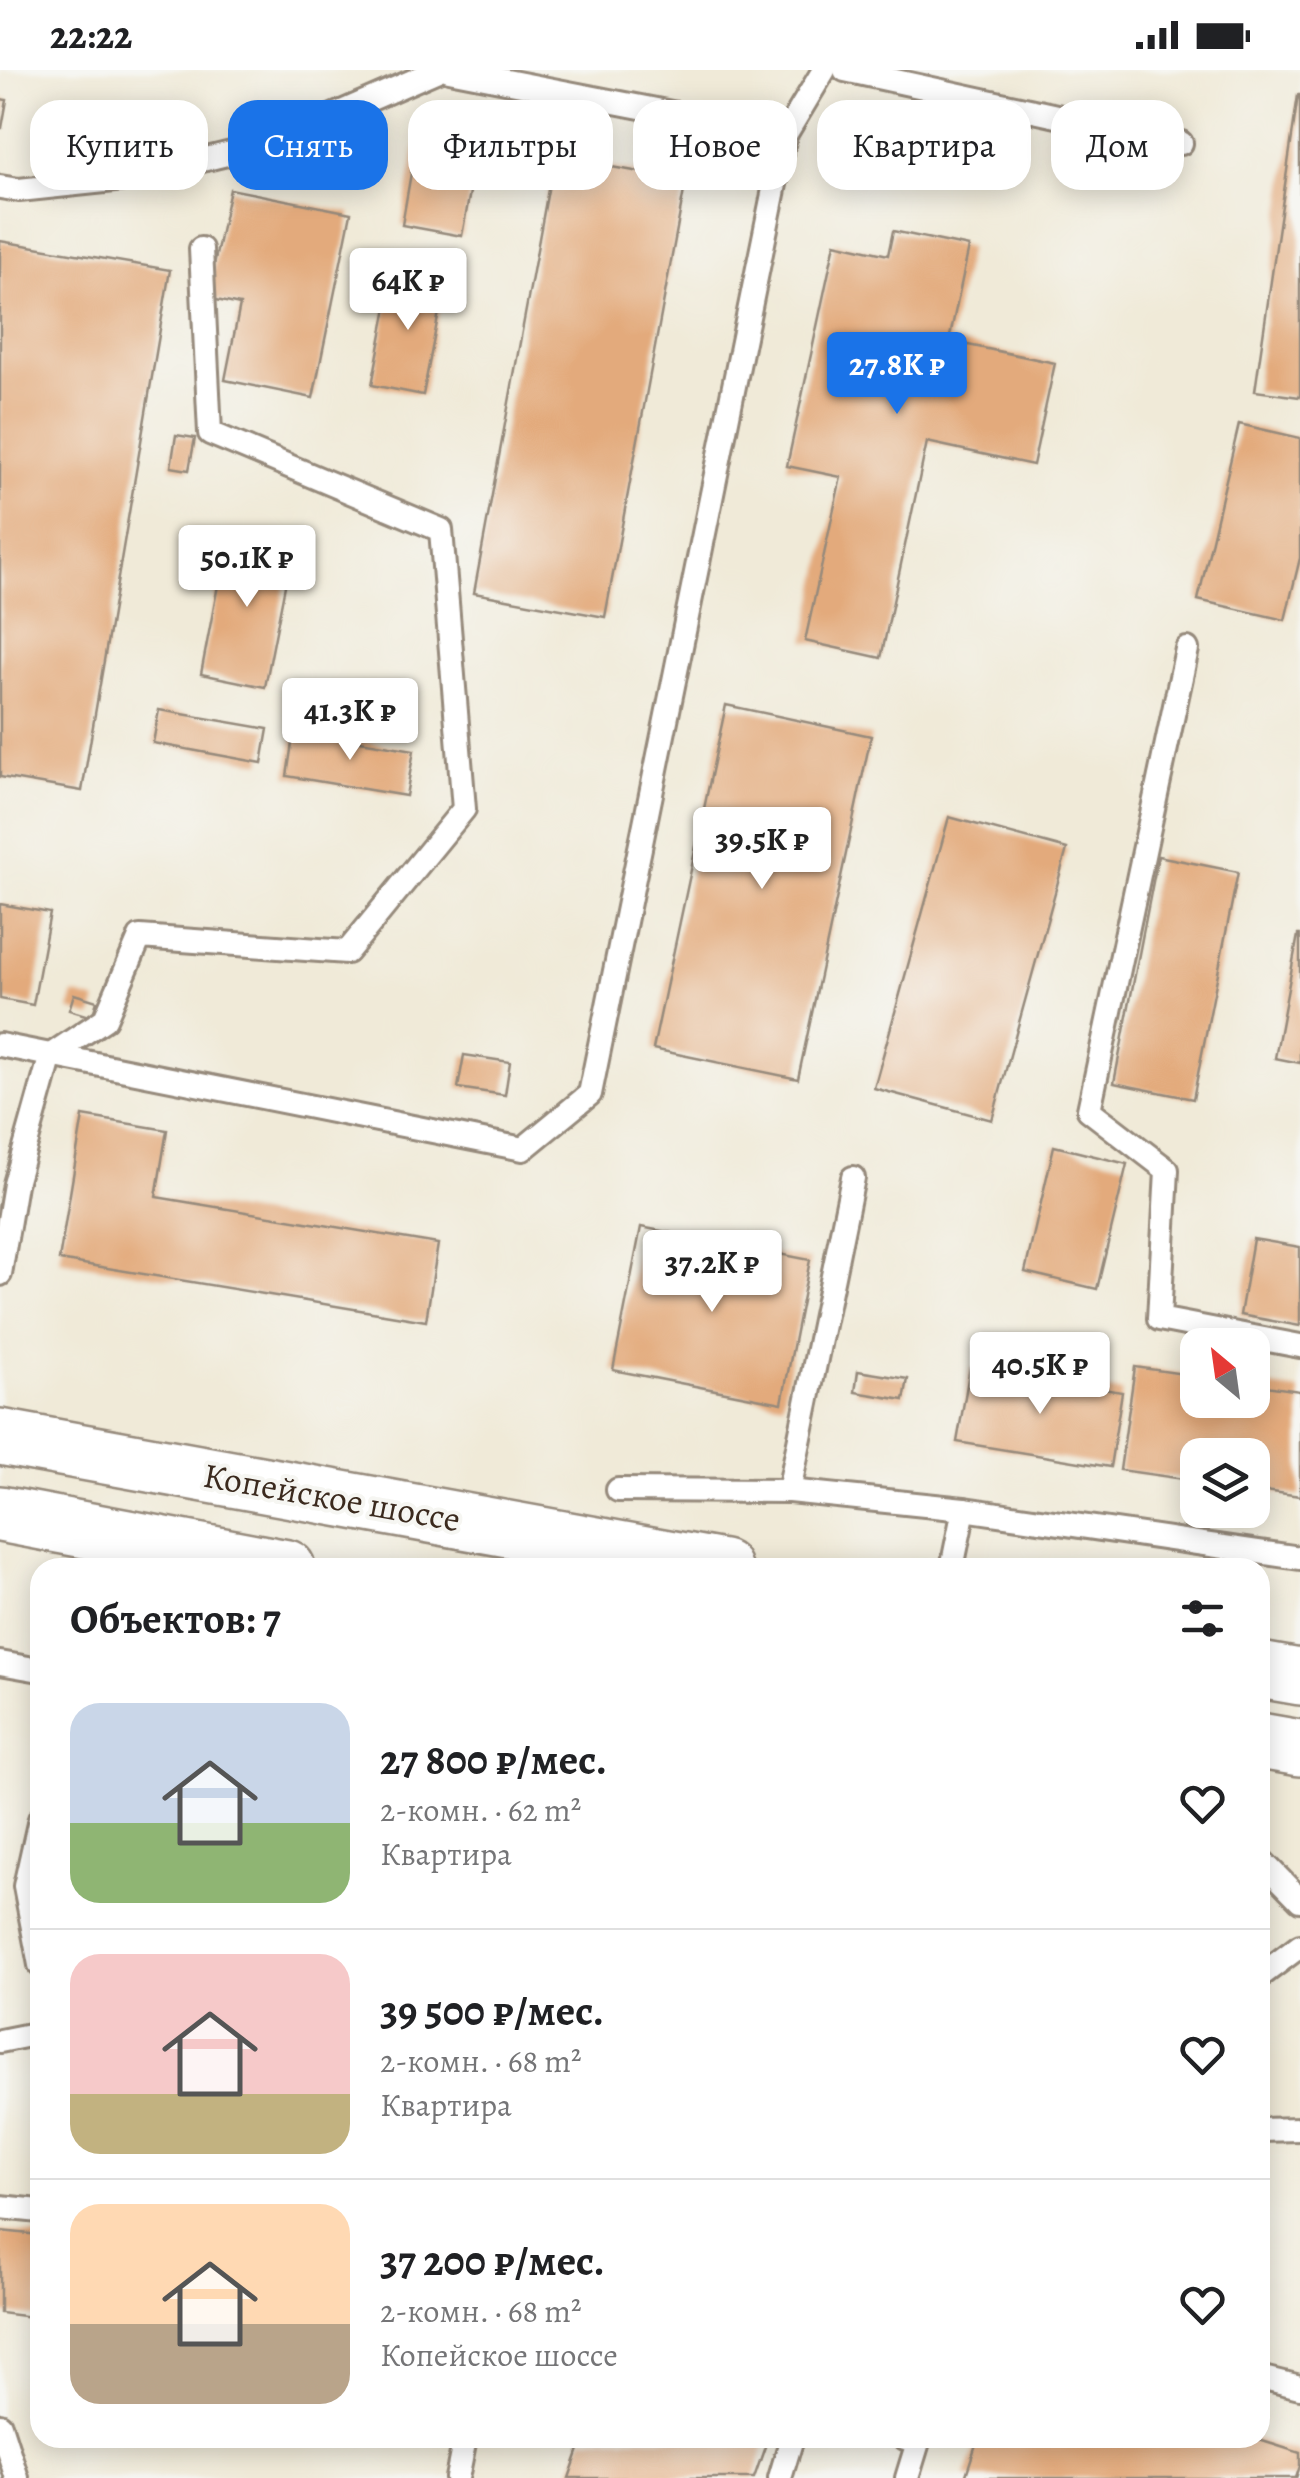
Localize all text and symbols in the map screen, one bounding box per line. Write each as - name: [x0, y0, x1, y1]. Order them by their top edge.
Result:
- text: 22:22: [50, 9, 132, 61]
- chip: Купить: [30, 100, 208, 190]
- chip: Снять: [228, 100, 388, 190]
- chip: Фильтры: [408, 100, 613, 190]
- chip: Новое: [633, 100, 797, 190]
- chip: Квартира: [817, 100, 1031, 190]
- chip: Дом: [1051, 100, 1184, 190]
- pin: 64K ₽: [338, 248, 478, 333]
- text: 64K ₽: [372, 258, 444, 302]
- pin: 27.8K ₽: [805, 332, 989, 417]
- text: 27.8K ₽: [849, 342, 945, 386]
- pin: 50.1K ₽: [155, 525, 339, 610]
- text: 50.1K ₽: [201, 535, 293, 579]
- pin: 41.3K ₽: [258, 678, 442, 763]
- text: 41.3K ₽: [304, 688, 396, 732]
- pin: 39.5K ₽: [670, 807, 854, 892]
- text: 39.5K ₽: [715, 817, 809, 861]
- pin: 37.2K ₽: [620, 1230, 804, 1315]
- text: 37.2K ₽: [665, 1240, 759, 1284]
- north arrow: [1180, 1328, 1270, 1418]
- map controls: [1180, 1328, 1270, 1528]
- pin: 40.5K ₽: [948, 1332, 1132, 1417]
- text: 40.5K ₽: [992, 1342, 1088, 1386]
- button: layers: [1180, 1438, 1270, 1528]
- street label: Копейское шоссе: [200, 1451, 464, 1543]
- text: Объектов: 7: [70, 1590, 281, 1647]
- icon: filters: [1175, 1591, 1230, 1646]
- text: 27 800 ₽/мес.: [380, 1731, 607, 1788]
- icon: home: [150, 1743, 270, 1863]
- icon: heart: [1175, 1776, 1230, 1831]
- text: 2-комн. · 62 m²: [380, 1788, 581, 1832]
- text: Квартира: [380, 1832, 512, 1876]
- text: 39 500 ₽/мес.: [380, 1982, 604, 2039]
- icon: home: [150, 1994, 270, 2114]
- icon: heart: [1175, 2027, 1230, 2082]
- text: 2-комн. · 68 m²: [380, 2039, 582, 2083]
- text: Квартира: [380, 2083, 512, 2127]
- text: 37 200 ₽/мес.: [380, 2232, 605, 2289]
- icon: home: [150, 2244, 270, 2364]
- icon: heart: [1175, 2277, 1230, 2332]
- text: 2-комн. · 68 m²: [380, 2289, 582, 2333]
- text: Копейское шоссе: [380, 2333, 618, 2377]

